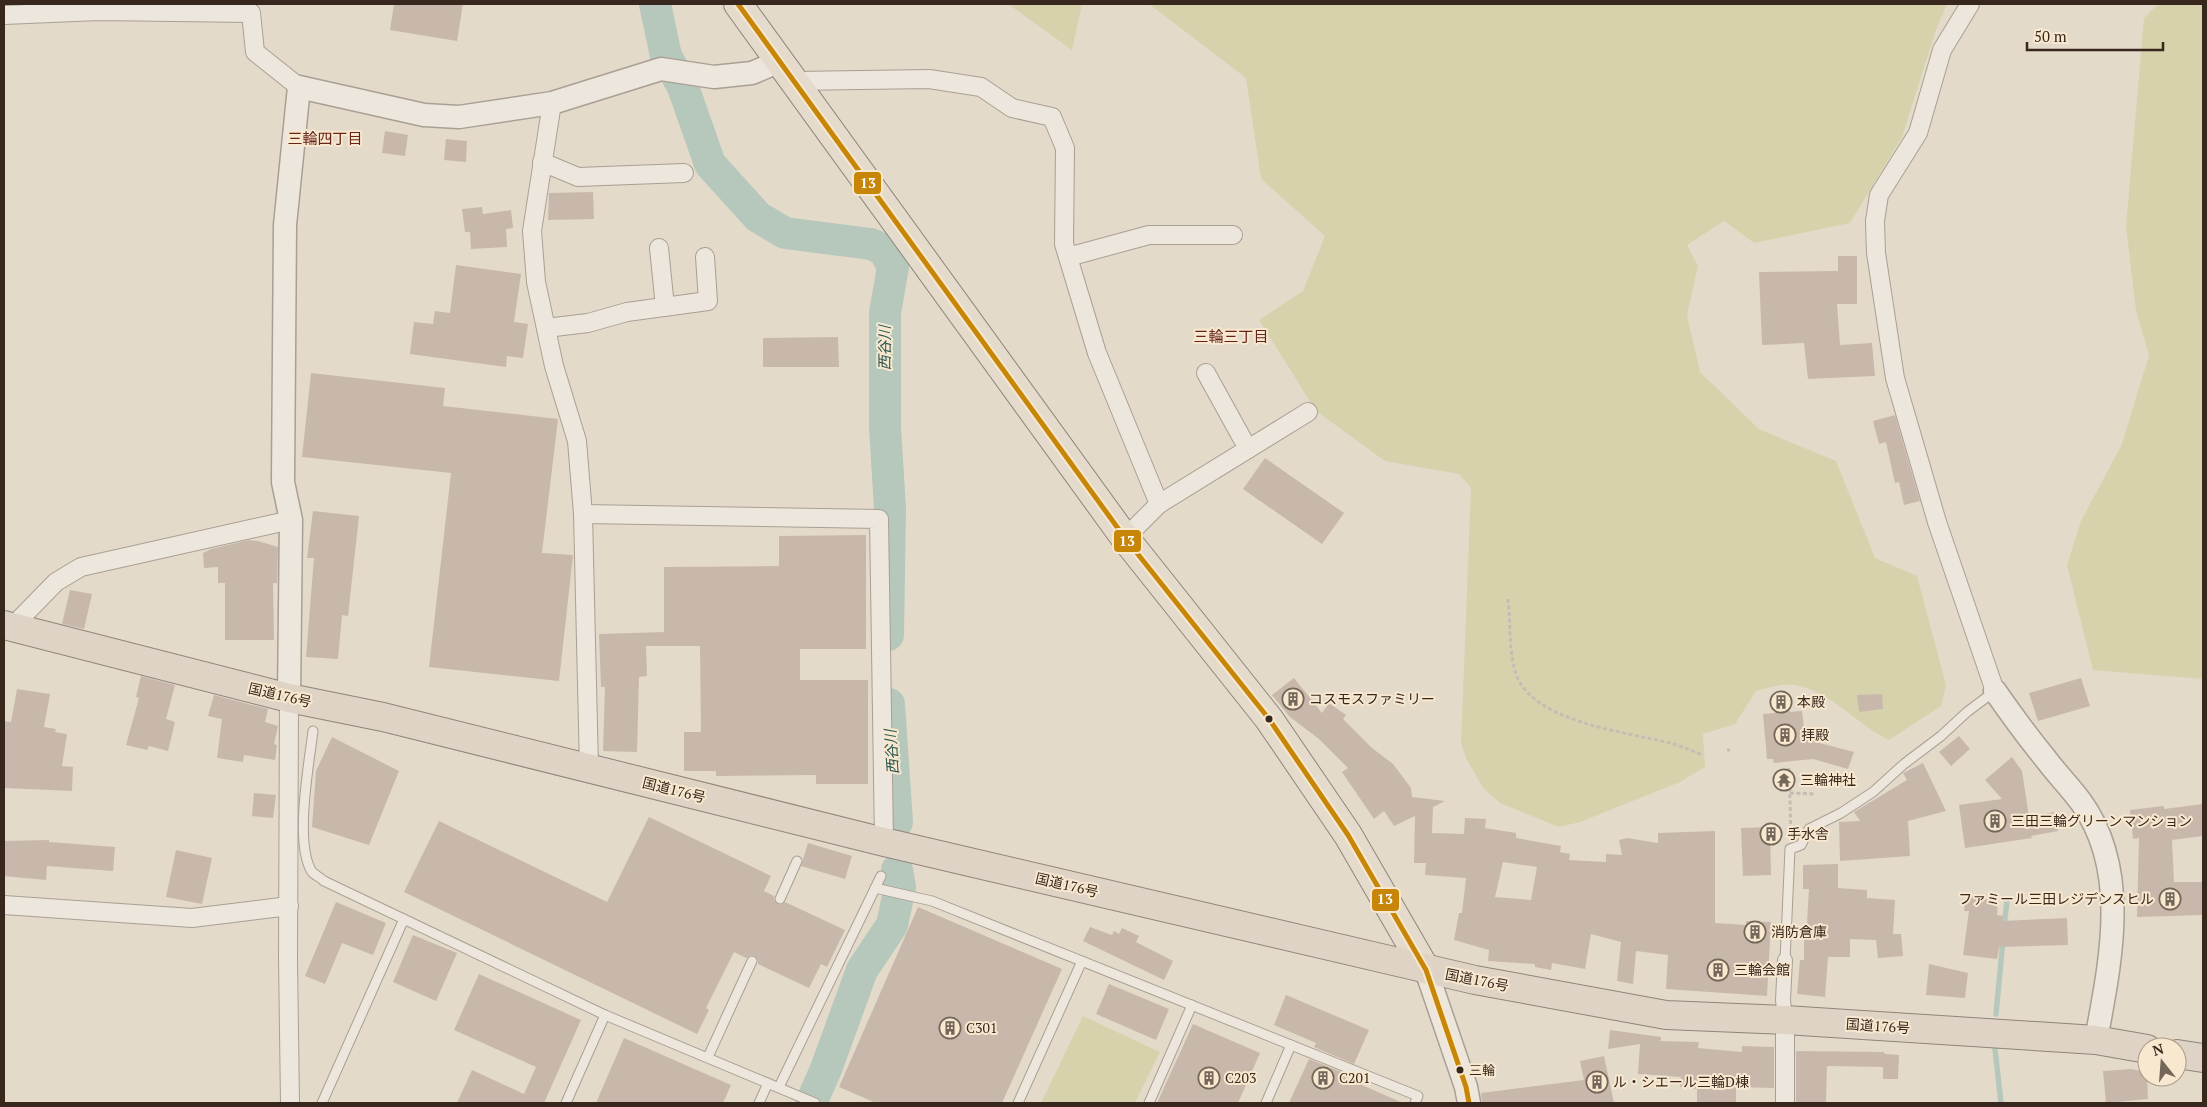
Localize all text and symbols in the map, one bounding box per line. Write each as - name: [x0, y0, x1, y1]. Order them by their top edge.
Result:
- scale bar: [2027, 20, 2163, 52]
- text: 50 m: [2034, 26, 2067, 46]
- district label: 三輪四丁目: [287, 128, 363, 148]
- line badge: 13: [853, 171, 882, 195]
- text: 13: [860, 173, 876, 192]
- water label: 西谷川: [874, 324, 894, 371]
- district label: 三輪三丁目: [1193, 326, 1269, 346]
- line badge: 13: [1113, 529, 1142, 553]
- text: 13: [1119, 531, 1135, 550]
- street label: 国道176号: [247, 678, 314, 711]
- building icon: コスモスファミリー: [1281, 687, 1305, 711]
- place label: コスモスファミリー: [1309, 689, 1435, 708]
- building icon: 本殿: [1769, 690, 1793, 714]
- place label: 本殿: [1797, 692, 1825, 711]
- unlabelled marker: [1264, 714, 1274, 724]
- building icon: 拝殿: [1773, 723, 1797, 747]
- place label: 拝殿: [1801, 725, 1829, 744]
- water label: 西谷川: [879, 727, 903, 775]
- temple icon: 三輪神社: [1772, 768, 1796, 792]
- place label: 三輪神社: [1800, 770, 1856, 789]
- street label: 国道176号: [641, 773, 708, 807]
- building icon: 三田三輪グリーンマンション: [1983, 809, 2007, 833]
- place label: 三田三輪グリーンマンション: [2011, 811, 2192, 830]
- building icon: 手水舎: [1759, 822, 1783, 846]
- place label: 手水舎: [1787, 824, 1829, 843]
- street label: 国道176号: [1034, 868, 1101, 901]
- building icon: ファミール三田レジデンスヒル: [2158, 887, 2182, 911]
- line badge: 13: [1371, 888, 1400, 912]
- text: 13: [1377, 889, 1393, 908]
- place label: ファミール三田レジデンスヒル: [1958, 889, 2154, 908]
- building icon: 消防倉庫: [1743, 920, 1767, 944]
- place label: 消防倉庫: [1771, 922, 1827, 941]
- building icon: 三輪会館: [1706, 958, 1730, 982]
- place label: 三輪会館: [1734, 960, 1790, 979]
- street label: 国道176号: [1444, 964, 1511, 995]
- street label: 国道176号: [1845, 1014, 1911, 1037]
- building icon: C301: [938, 1016, 962, 1040]
- place label: C301: [966, 1018, 997, 1037]
- north arrow: [2137, 1037, 2187, 1087]
- text: N: [2150, 1038, 2166, 1060]
- place label: 三輪: [1469, 1061, 1495, 1079]
- marker: 三輪: [1455, 1065, 1465, 1075]
- building icon: C203: [1197, 1066, 1221, 1090]
- building icon: C201: [1311, 1066, 1335, 1090]
- place label: C203: [1225, 1068, 1256, 1087]
- place label: C201: [1339, 1068, 1370, 1087]
- building icon: ル・シエール三輪D棟: [1585, 1070, 1609, 1094]
- place label: ル・シエール三輪D棟: [1613, 1072, 1749, 1091]

